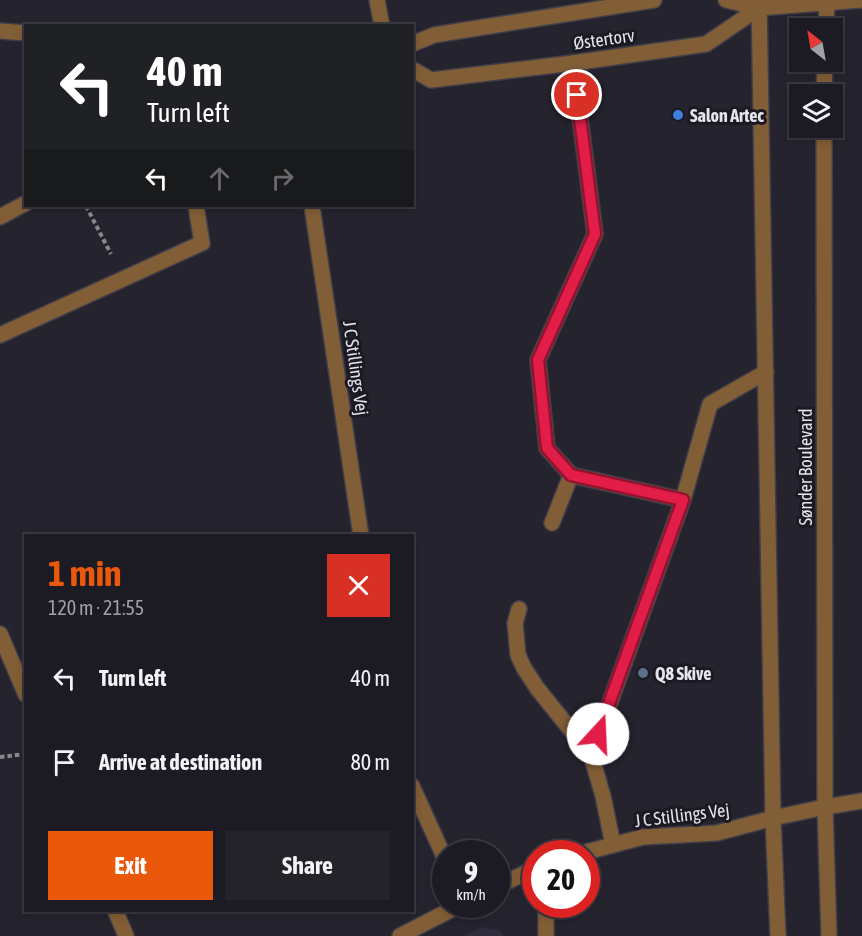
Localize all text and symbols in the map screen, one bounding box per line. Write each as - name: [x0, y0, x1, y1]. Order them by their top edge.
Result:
- north arrow: [789, 18, 843, 72]
- map controls: [789, 18, 843, 138]
- street label: Østertorv: [572, 24, 636, 54]
- text: 40 m: [147, 47, 222, 95]
- icon: left: [48, 48, 126, 126]
- pin: [551, 69, 602, 120]
- icon: arrive: [560, 78, 593, 111]
- button: layers: [789, 84, 843, 138]
- text: Turn left: [147, 97, 230, 128]
- place label: Salon Artec: [690, 105, 764, 126]
- marker: Salon Artec: [671, 108, 685, 122]
- icon: left: [140, 162, 173, 195]
- icon: ahead: [203, 162, 236, 195]
- icon: right: [266, 162, 299, 195]
- street label: J C Stillings Vej: [339, 319, 373, 417]
- street label: Sønder Boulevard: [795, 409, 816, 525]
- text: 1 min: [48, 552, 122, 594]
- button: close: [327, 554, 390, 617]
- text: 120 m · 21:55: [48, 596, 144, 619]
- icon: left: [48, 662, 81, 695]
- place label: Q8 Skive: [655, 663, 711, 684]
- text: Turn left: [99, 665, 166, 691]
- text: 40 m: [350, 665, 390, 691]
- marker: Q8 Skive: [636, 666, 650, 680]
- position arrow: [566, 702, 630, 766]
- icon: arrive: [48, 746, 81, 779]
- text: Arrive at destination: [99, 749, 262, 775]
- text: 80 m: [350, 749, 390, 775]
- street label: J C Stillings Vej: [633, 799, 731, 831]
- button: Exit: [48, 831, 213, 900]
- button: Share: [225, 831, 390, 900]
- speed limit sign: 20: [522, 840, 600, 918]
- text: 9: [464, 855, 478, 889]
- text: km/h: [456, 886, 486, 903]

